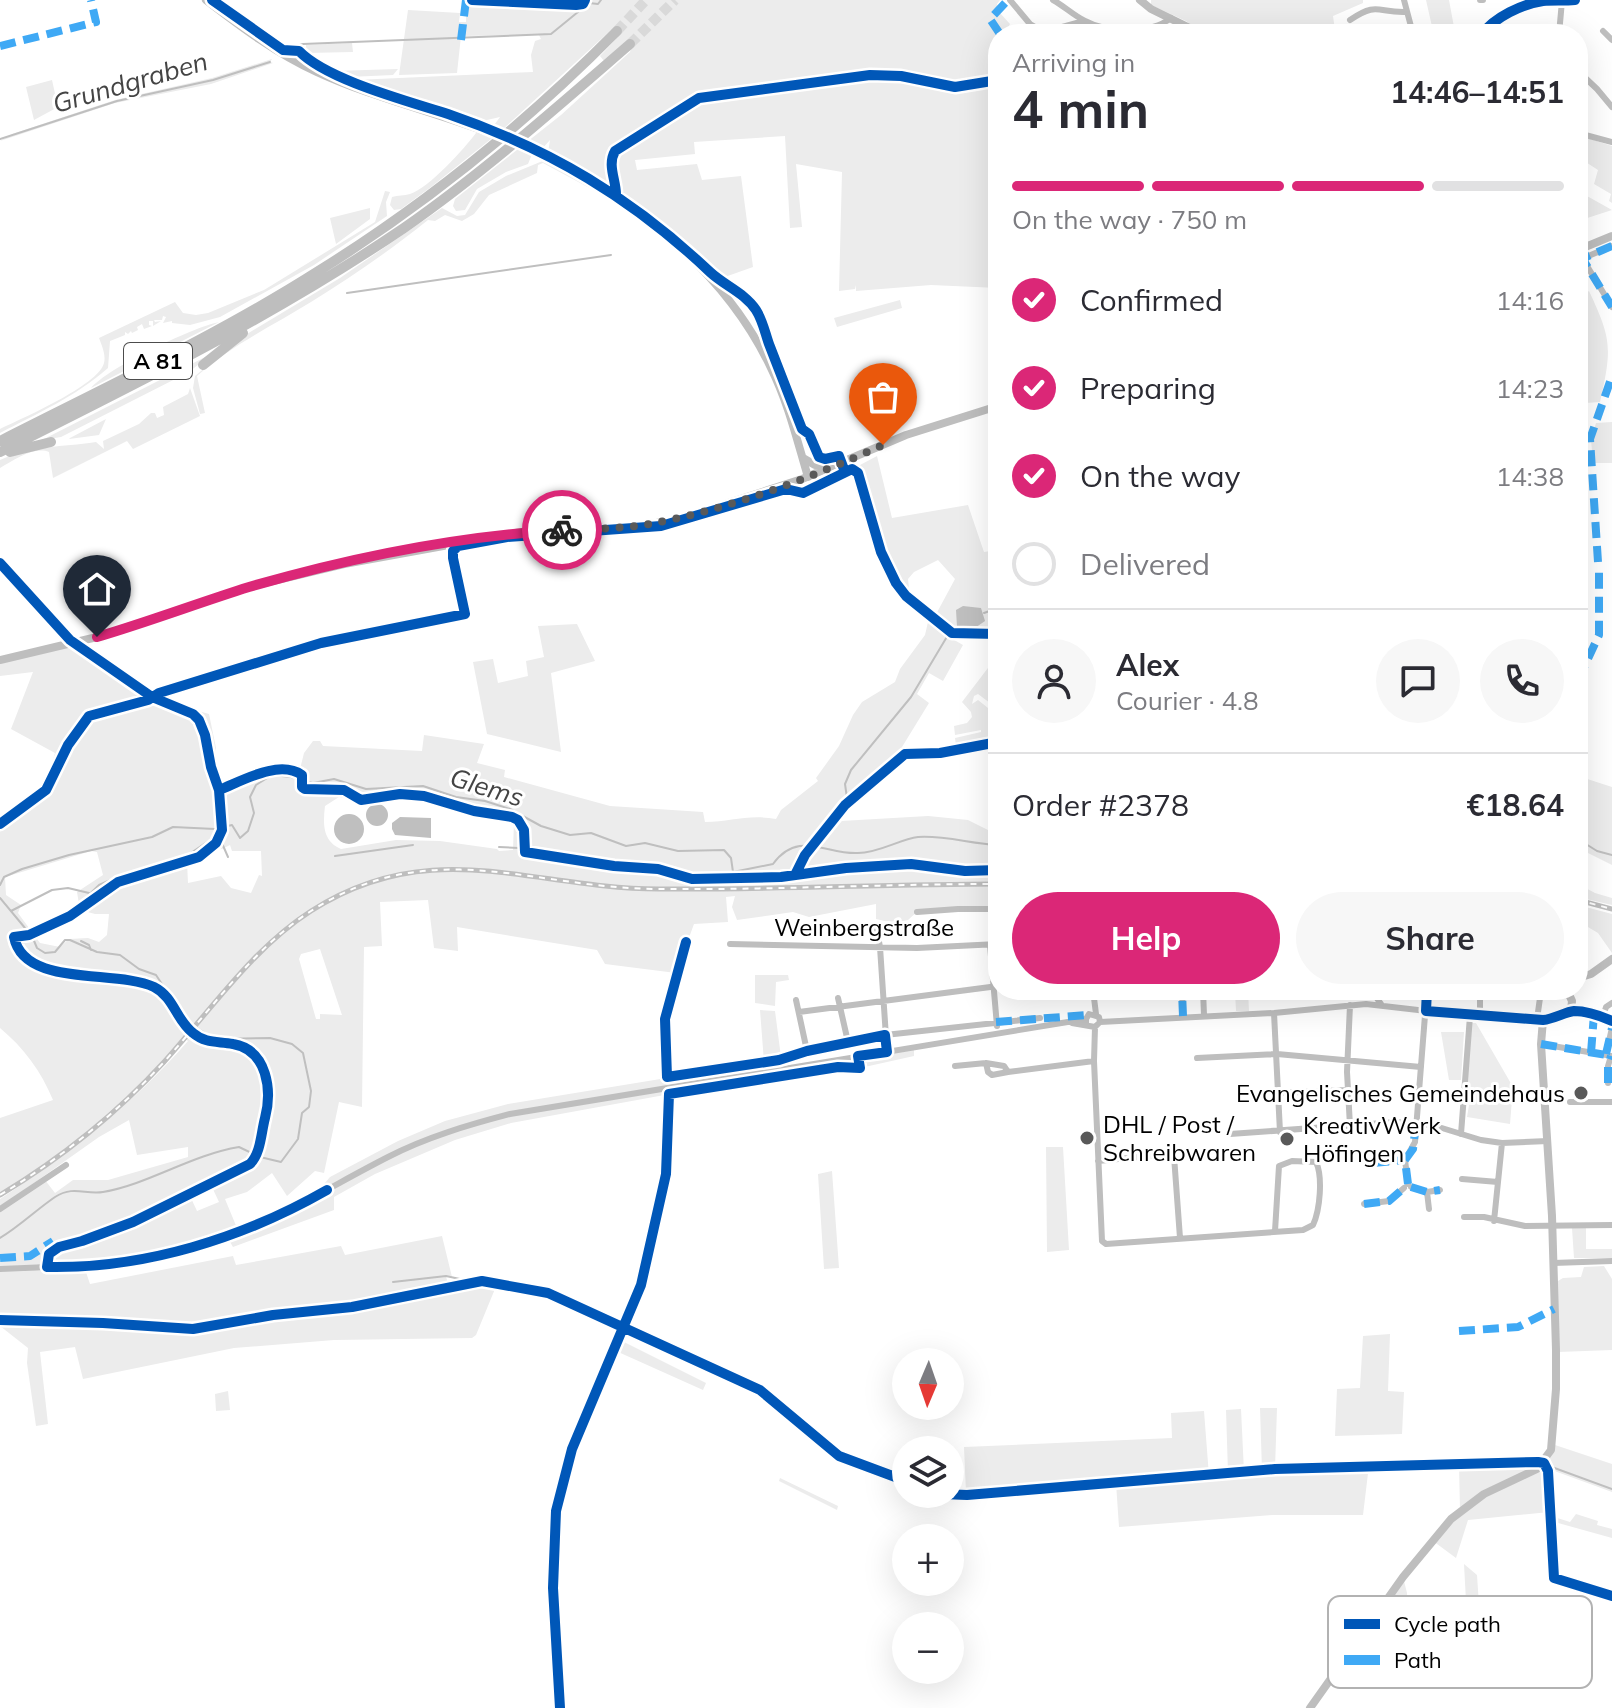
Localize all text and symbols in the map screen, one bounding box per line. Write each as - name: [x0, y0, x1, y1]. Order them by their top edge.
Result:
- water label: Grundgraben: [49, 44, 211, 120]
- text: Arriving in: [1012, 46, 1135, 79]
- text: 14:46–14:51: [1390, 73, 1564, 111]
- text: 4 min: [1012, 76, 1149, 141]
- text: On the way · 750 m: [1012, 203, 1247, 236]
- icon: check: [1012, 278, 1056, 322]
- text: Confirmed: [1080, 281, 1223, 319]
- text: 14:16: [1496, 284, 1564, 317]
- road number: A 81: [124, 343, 192, 379]
- pin: [849, 363, 917, 445]
- icon: check: [1012, 366, 1056, 410]
- text: Preparing: [1080, 369, 1216, 407]
- text: 14:23: [1496, 372, 1564, 405]
- icon: bag: [861, 375, 905, 419]
- icon: check: [1012, 454, 1056, 498]
- text: On the way: [1080, 457, 1240, 495]
- text: 14:38: [1496, 460, 1564, 493]
- courier: [522, 490, 602, 570]
- icon: bike: [540, 508, 584, 552]
- text: Delivered: [1080, 545, 1210, 583]
- pin: [63, 555, 131, 637]
- icon: home: [75, 567, 119, 611]
- button: person: [1012, 639, 1096, 723]
- button: chat: [1376, 639, 1460, 723]
- button: phone: [1480, 639, 1564, 723]
- text: Alex: [1116, 646, 1179, 684]
- text: Courier · 4.8: [1116, 684, 1259, 717]
- water label: Glems: [446, 760, 528, 814]
- text: Order #2378: [1012, 786, 1189, 824]
- text: €18.64: [1467, 786, 1564, 824]
- button: Help: [1012, 892, 1280, 984]
- button: Share: [1296, 892, 1564, 984]
- street label: Weinbergstraße: [774, 912, 954, 942]
- place label: Evangelisches Gemeindehaus: [1236, 1078, 1565, 1108]
- marker: Evangelisches Gemeindehaus: [1572, 1084, 1590, 1102]
- place label: DHL / Post / Schreibwaren: [1103, 1109, 1256, 1167]
- place label: KreativWerk Höfingen: [1303, 1110, 1441, 1168]
- marker: DHL / Post / Schreibwaren: [1078, 1129, 1096, 1147]
- marker: KreativWerk Höfingen: [1278, 1130, 1296, 1148]
- north arrow: [892, 1348, 964, 1420]
- map controls: [892, 1348, 964, 1684]
- button: layers: [892, 1436, 964, 1508]
- button: +: [892, 1524, 964, 1596]
- legend: [1328, 1596, 1592, 1688]
- text: Cycle path: [1394, 1610, 1501, 1638]
- button: −: [892, 1612, 964, 1684]
- text: Path: [1394, 1646, 1442, 1674]

